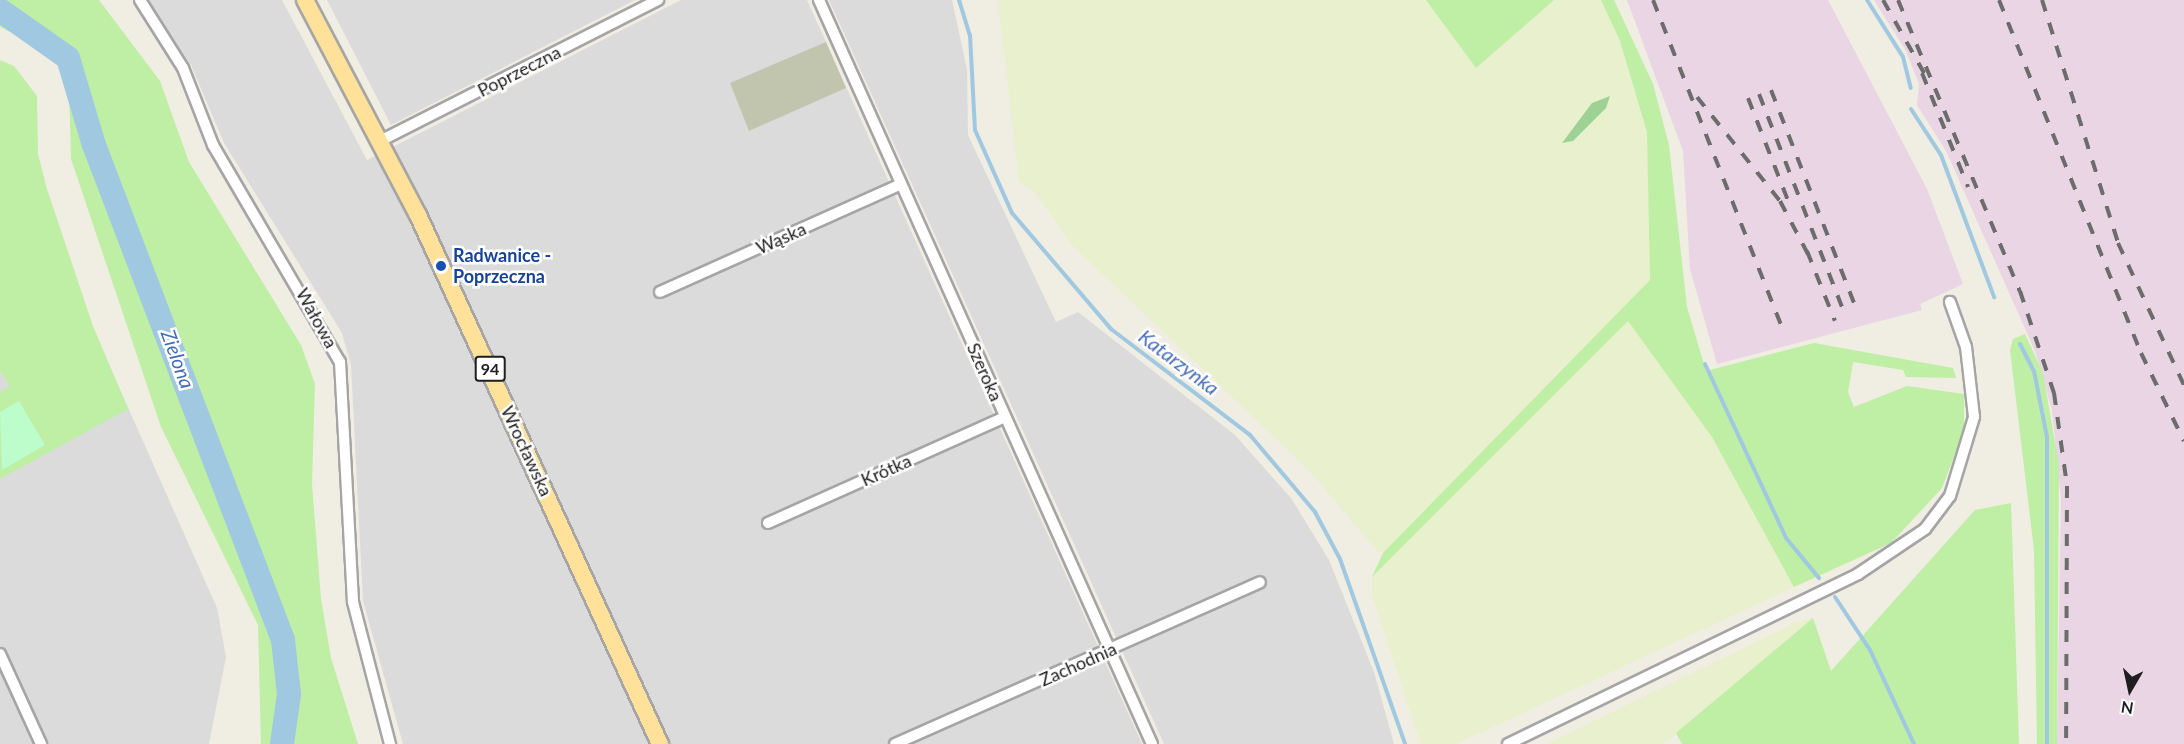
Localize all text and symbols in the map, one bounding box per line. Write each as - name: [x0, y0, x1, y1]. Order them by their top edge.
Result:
- street label: Poprzeczna: [474, 41, 564, 101]
- street label: Wąska: [753, 217, 809, 259]
- place label: Radwanice - Poprzeczna: [453, 245, 551, 288]
- marker: Radwanice - Poprzeczna: [434, 259, 448, 273]
- street label: Wałowa: [292, 284, 342, 352]
- water label: Katarzynka: [1134, 324, 1224, 400]
- water label: Zielona: [156, 326, 200, 392]
- street label: Szeroka: [963, 340, 1007, 404]
- road number: 94: [474, 356, 506, 382]
- street label: Wrocławska: [497, 402, 557, 500]
- street label: Krótka: [858, 449, 914, 491]
- street label: Zachodnia: [1036, 637, 1120, 691]
- north arrow: [2100, 660, 2160, 720]
- text: N: [2120, 698, 2135, 719]

